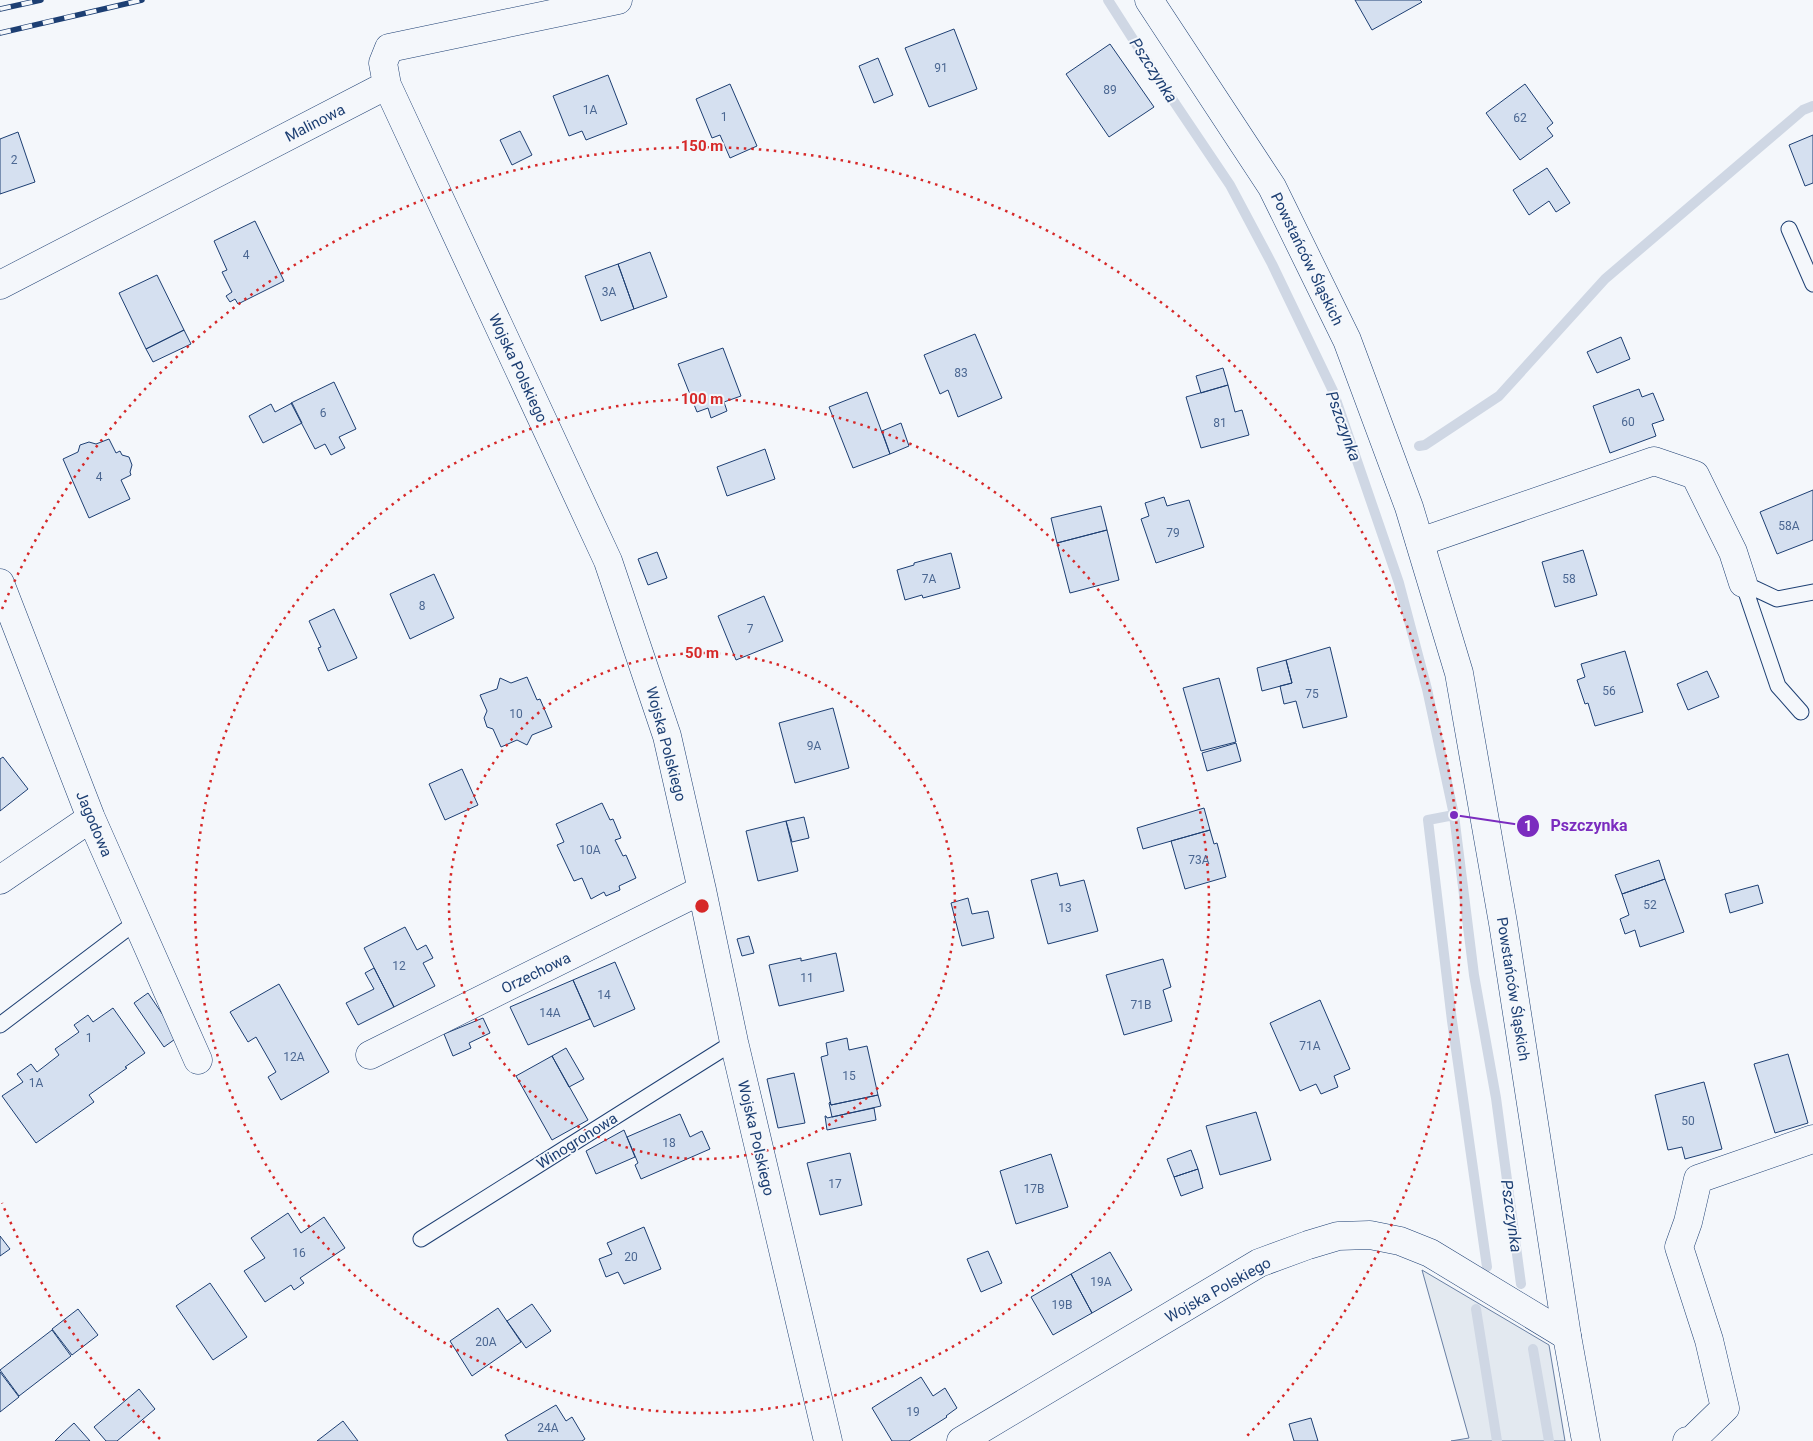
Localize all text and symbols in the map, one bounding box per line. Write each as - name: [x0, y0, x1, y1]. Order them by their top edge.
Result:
- water label: Pszczynka: [1126, 34, 1182, 106]
- house number: 91: [934, 61, 948, 75]
- house number: 89: [1103, 83, 1117, 97]
- street label: Malinowa: [282, 100, 348, 146]
- house number: 1A: [583, 103, 597, 117]
- house number: 1: [721, 110, 727, 124]
- house number: 62: [1513, 111, 1527, 125]
- text: 150 m: [681, 137, 723, 155]
- house number: 2: [11, 153, 18, 167]
- street label: Powstańców Śląskich: [1267, 190, 1347, 328]
- house number: 4: [243, 248, 250, 262]
- house number: 3A: [602, 285, 616, 299]
- street label: Wojska Polskiego: [485, 311, 551, 425]
- house number: 83: [954, 366, 968, 380]
- water label: Pszczynka: [1322, 388, 1365, 464]
- text: 100 m: [681, 390, 723, 408]
- house number: 6: [320, 406, 327, 420]
- house number: 60: [1621, 415, 1635, 429]
- house number: 81: [1213, 416, 1227, 430]
- house number: 4: [96, 470, 103, 484]
- house number: 58A: [1778, 519, 1800, 533]
- house number: 79: [1166, 526, 1180, 540]
- house number: 7A: [922, 572, 936, 586]
- house number: 58: [1562, 572, 1576, 586]
- house number: 8: [419, 599, 426, 613]
- house number: 7: [747, 622, 754, 636]
- text: 50 m: [685, 644, 719, 662]
- house number: 56: [1602, 684, 1616, 698]
- street label: Wojska Polskiego: [642, 685, 690, 803]
- house number: 75: [1305, 687, 1319, 701]
- house number: 10: [509, 707, 523, 721]
- house number: 9A: [807, 739, 821, 753]
- street label: Jagodowa: [72, 788, 116, 860]
- callout: Pszczynka: [1515, 810, 1637, 841]
- text: Pszczynka: [1550, 816, 1628, 835]
- text: 1: [1524, 817, 1532, 835]
- house number: 10A: [579, 843, 601, 857]
- house number: 73A: [1188, 853, 1210, 867]
- centre of rings: [693, 897, 711, 915]
- house number: 52: [1643, 898, 1657, 912]
- house number: 13: [1058, 901, 1072, 915]
- street label: Powstańców Śląskich: [1493, 916, 1533, 1062]
- street label: Orzechowa: [498, 949, 574, 997]
- house number: 12: [392, 959, 406, 973]
- house number: 11: [800, 971, 814, 985]
- house number: 14: [597, 988, 611, 1002]
- house number: 71B: [1131, 998, 1151, 1012]
- house number: 14A: [539, 1006, 561, 1020]
- house number: 1: [86, 1031, 92, 1045]
- house number: 71A: [1299, 1039, 1321, 1053]
- house number: 12A: [283, 1050, 305, 1064]
- house number: 15: [842, 1069, 856, 1083]
- house number: 1A: [29, 1076, 43, 1090]
- street label: Wojska Polskiego: [734, 1079, 778, 1197]
- street label: Winogronowa: [533, 1109, 621, 1173]
- house number: 50: [1681, 1114, 1695, 1128]
- house number: 18: [662, 1136, 676, 1150]
- house number: 17: [828, 1177, 842, 1191]
- water label: Pszczynka: [1497, 1178, 1526, 1254]
- house number: 17B: [1024, 1182, 1044, 1196]
- house number: 16: [292, 1246, 306, 1260]
- house number: 20: [624, 1250, 638, 1264]
- street label: Wojska Polskiego: [1162, 1254, 1274, 1326]
- house number: 19A: [1090, 1275, 1112, 1289]
- house number: 19B: [1052, 1298, 1072, 1312]
- house number: 20A: [475, 1335, 497, 1349]
- house number: 19: [906, 1405, 920, 1419]
- house number: 24A: [537, 1421, 559, 1435]

